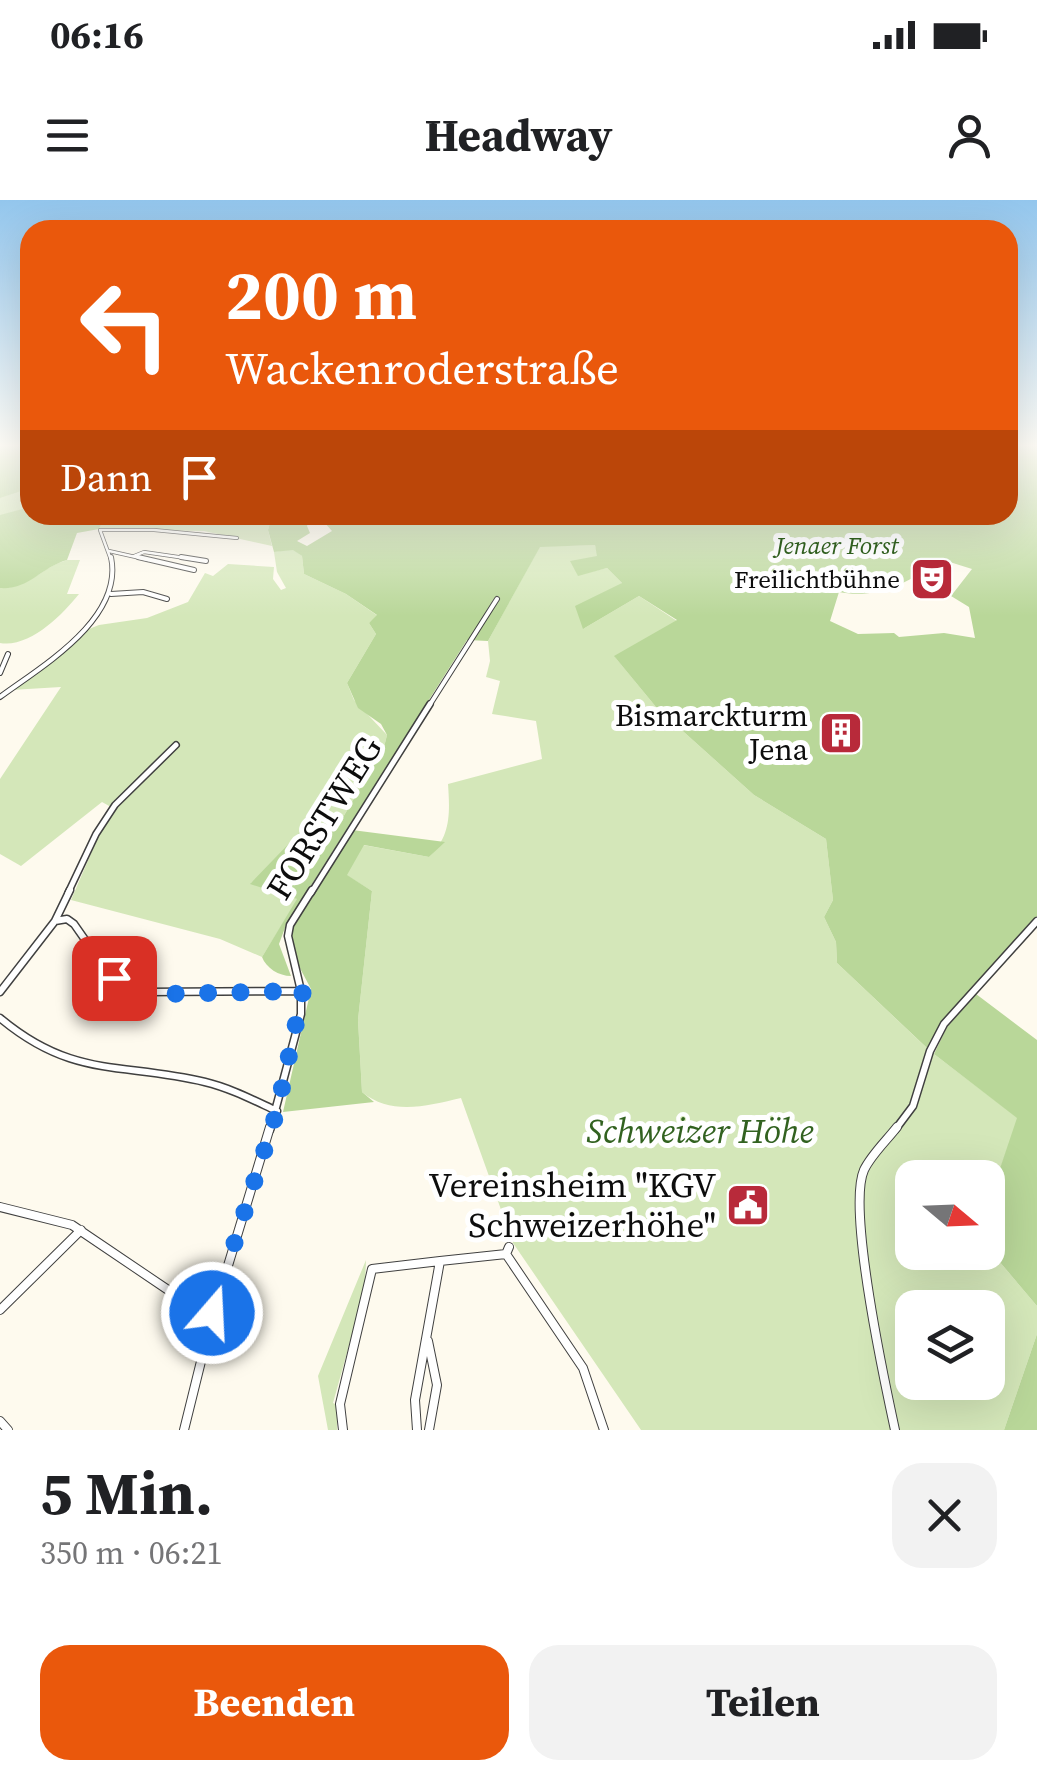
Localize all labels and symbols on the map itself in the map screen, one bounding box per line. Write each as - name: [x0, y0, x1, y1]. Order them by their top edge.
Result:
- park label: Jenaer Forst: [772, 528, 899, 562]
- theatre icon: Freilichtbühne: [909, 556, 955, 602]
- place label: Freilichtbühne: [734, 562, 900, 596]
- place label: Bismarckturm Jena: [615, 695, 809, 770]
- building icon: Bismarckturm Jena: [818, 710, 864, 756]
- street label: FORSTWEG: [255, 727, 393, 909]
- pin: [72, 936, 157, 1021]
- park label: Schweizer Höhe: [586, 1107, 814, 1155]
- north arrow: [895, 1160, 1005, 1270]
- place label: Vereinsheim "KGV Schweizerhöhe": [428, 1161, 716, 1249]
- public building icon: Vereinsheim "KGV Schweizerhöhe": [725, 1182, 771, 1228]
- position arrow: [160, 1261, 264, 1365]

